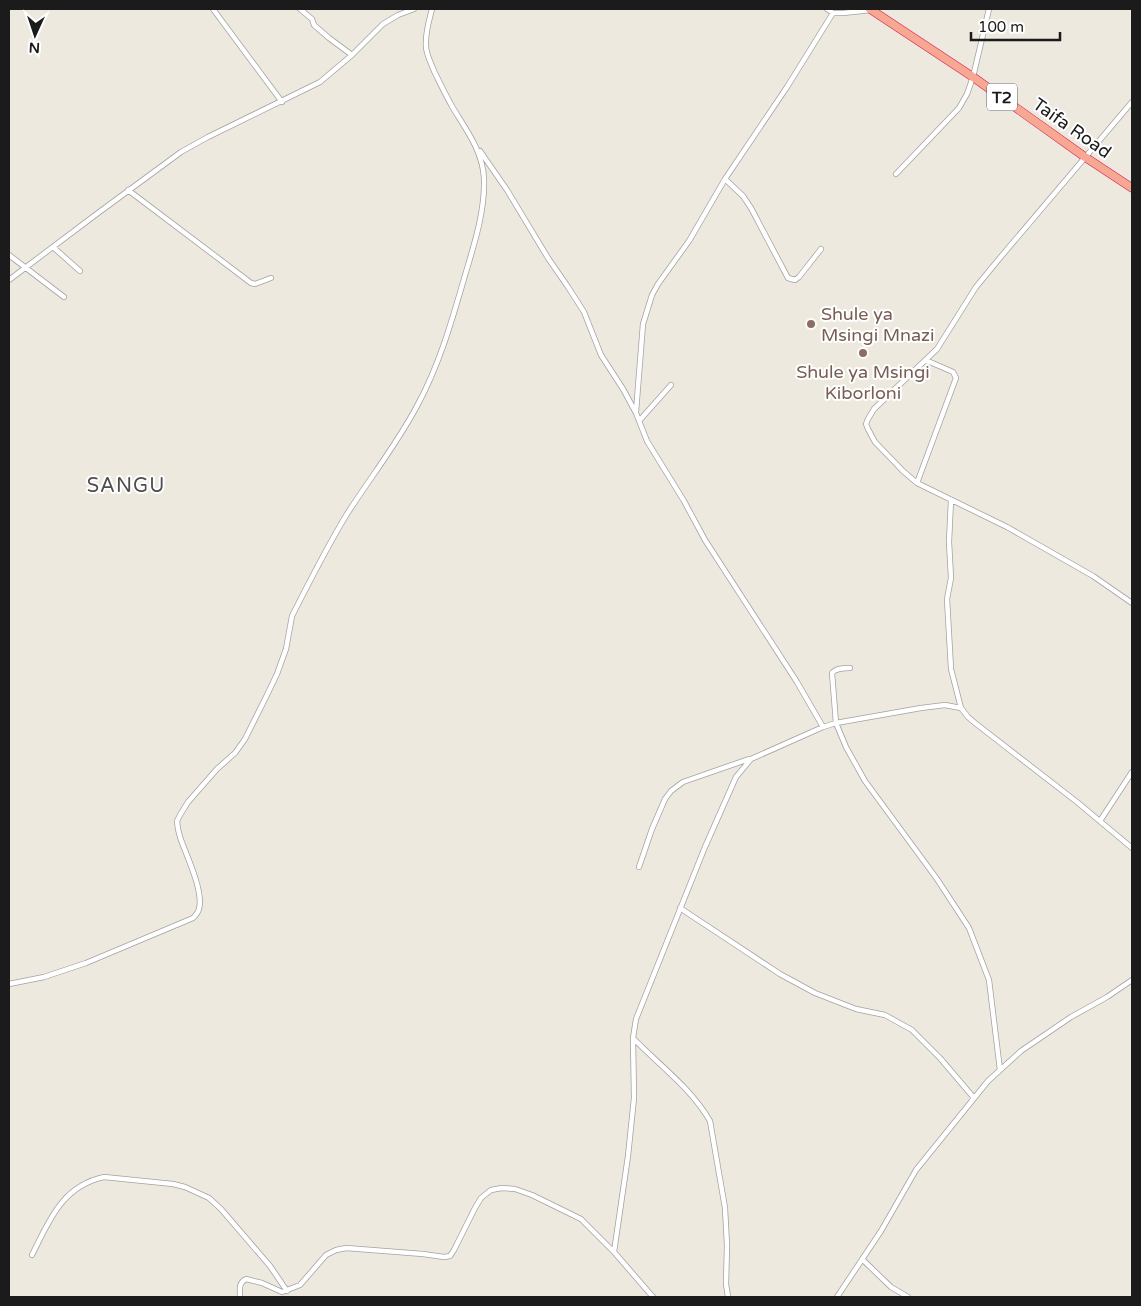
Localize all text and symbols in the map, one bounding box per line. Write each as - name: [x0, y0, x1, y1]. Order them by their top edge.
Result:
- north arrow: [10, 10, 60, 60]
- scale bar: [971, 10, 1060, 42]
- text: 100 m: [978, 18, 1024, 36]
- text: N: [28, 39, 40, 56]
- road number: T2: [987, 84, 1017, 110]
- street label: Taifa Road: [1029, 93, 1115, 163]
- place label: Shule ya Msingi Mnazi: [821, 303, 935, 346]
- marker: Shule ya Msingi Mnazi: [805, 318, 817, 330]
- marker: Shule ya Msingi Kiborloni: [857, 347, 869, 359]
- place label: Shule ya Msingi Kiborloni: [796, 361, 930, 404]
- district label: SANGU: [87, 474, 165, 498]

